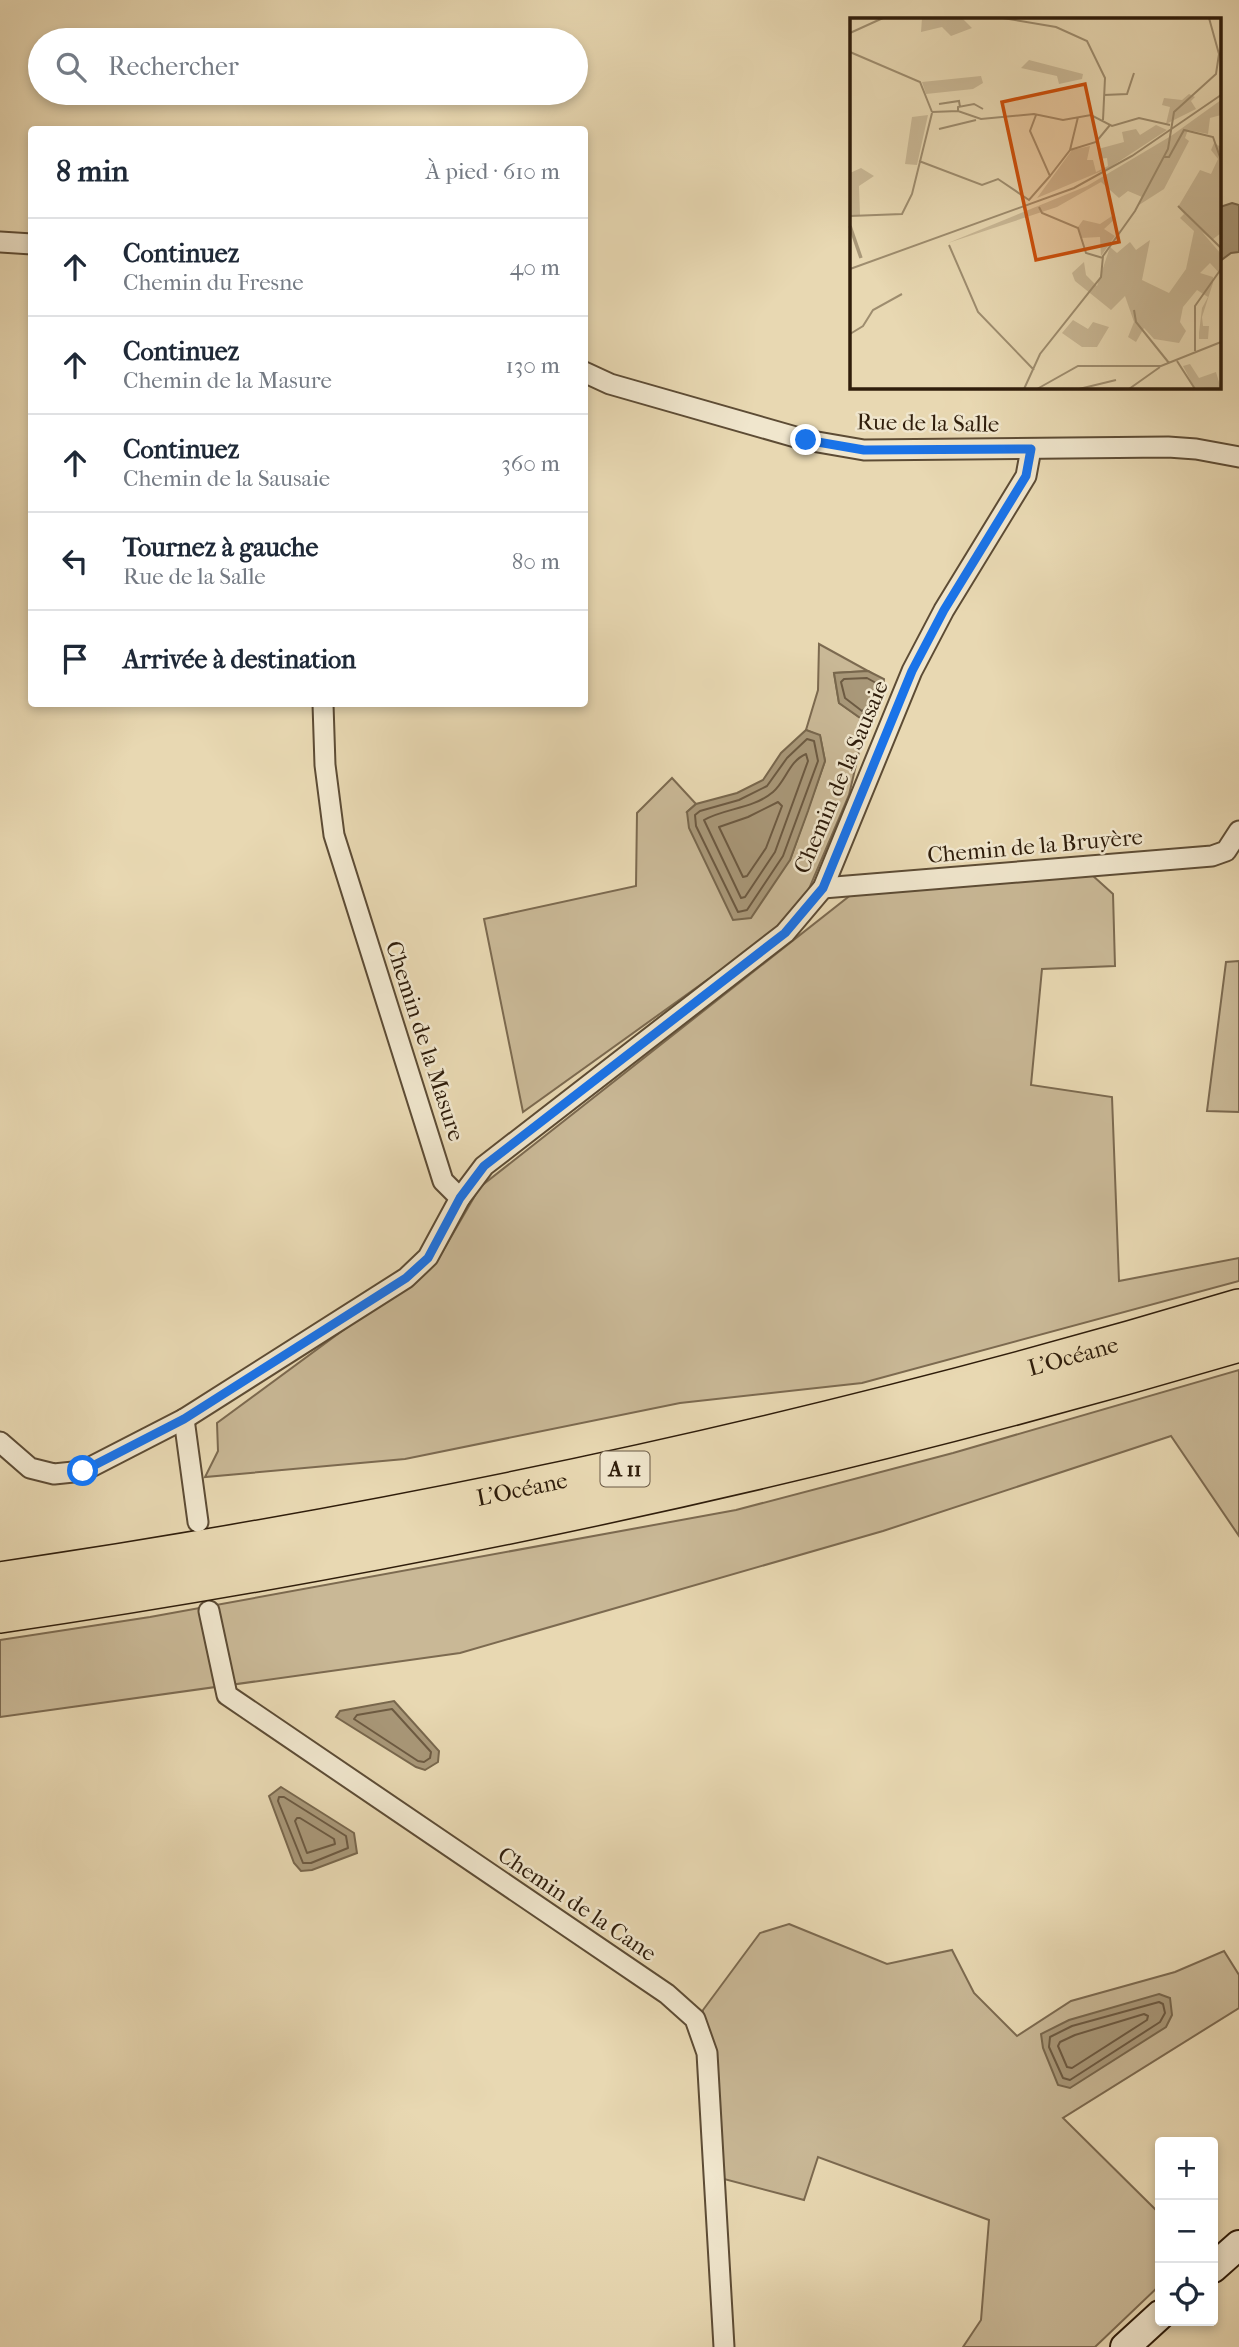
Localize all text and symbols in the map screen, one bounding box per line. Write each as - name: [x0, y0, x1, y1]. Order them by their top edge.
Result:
- inset map: [850, 18, 1222, 388]
- search box: [28, 28, 588, 105]
- icon: search: [52, 48, 90, 86]
- text: Rechercher: [108, 51, 239, 82]
- text: 8 min: [56, 154, 129, 189]
- text: À pied · 610 m: [426, 158, 560, 185]
- text: Continuez: [123, 238, 239, 269]
- icon: ahead: [56, 248, 94, 286]
- text: 40 m: [510, 254, 560, 281]
- text: Chemin du Fresne: [123, 269, 304, 296]
- text: Continuez: [123, 336, 239, 367]
- icon: ahead: [56, 346, 94, 384]
- text: 130 m: [506, 352, 560, 379]
- text: Chemin de la Masure: [123, 367, 332, 394]
- street label: Rue de la Salle: [856, 408, 1000, 438]
- route end: [790, 424, 821, 455]
- text: Continuez: [123, 434, 239, 465]
- icon: ahead: [56, 444, 94, 482]
- text: 360 m: [501, 450, 560, 477]
- text: Chemin de la Sausaie: [123, 465, 330, 492]
- text: Tournez à gauche: [123, 532, 318, 563]
- icon: left: [56, 542, 94, 580]
- text: 80 m: [512, 548, 560, 575]
- text: Rue de la Salle: [123, 563, 266, 590]
- icon: arrive: [56, 640, 94, 678]
- text: Arrivée à destination: [123, 644, 356, 675]
- street label: Chemin de la Sausaie: [788, 676, 894, 878]
- street label: Chemin de la Bruyère: [926, 823, 1144, 869]
- street label: Chemin de la Masure: [380, 938, 470, 1144]
- street label: L’Océane: [1025, 1330, 1121, 1381]
- road number: A 11: [600, 1452, 650, 1486]
- route start: [67, 1455, 98, 1486]
- street label: L’Océane: [474, 1466, 570, 1511]
- street label: Chemin de la Cane: [493, 1841, 661, 1967]
- map controls: [1155, 2137, 1218, 2326]
- button: +: [1155, 2137, 1218, 2200]
- button: −: [1155, 2200, 1218, 2263]
- button: locate: [1155, 2263, 1218, 2326]

